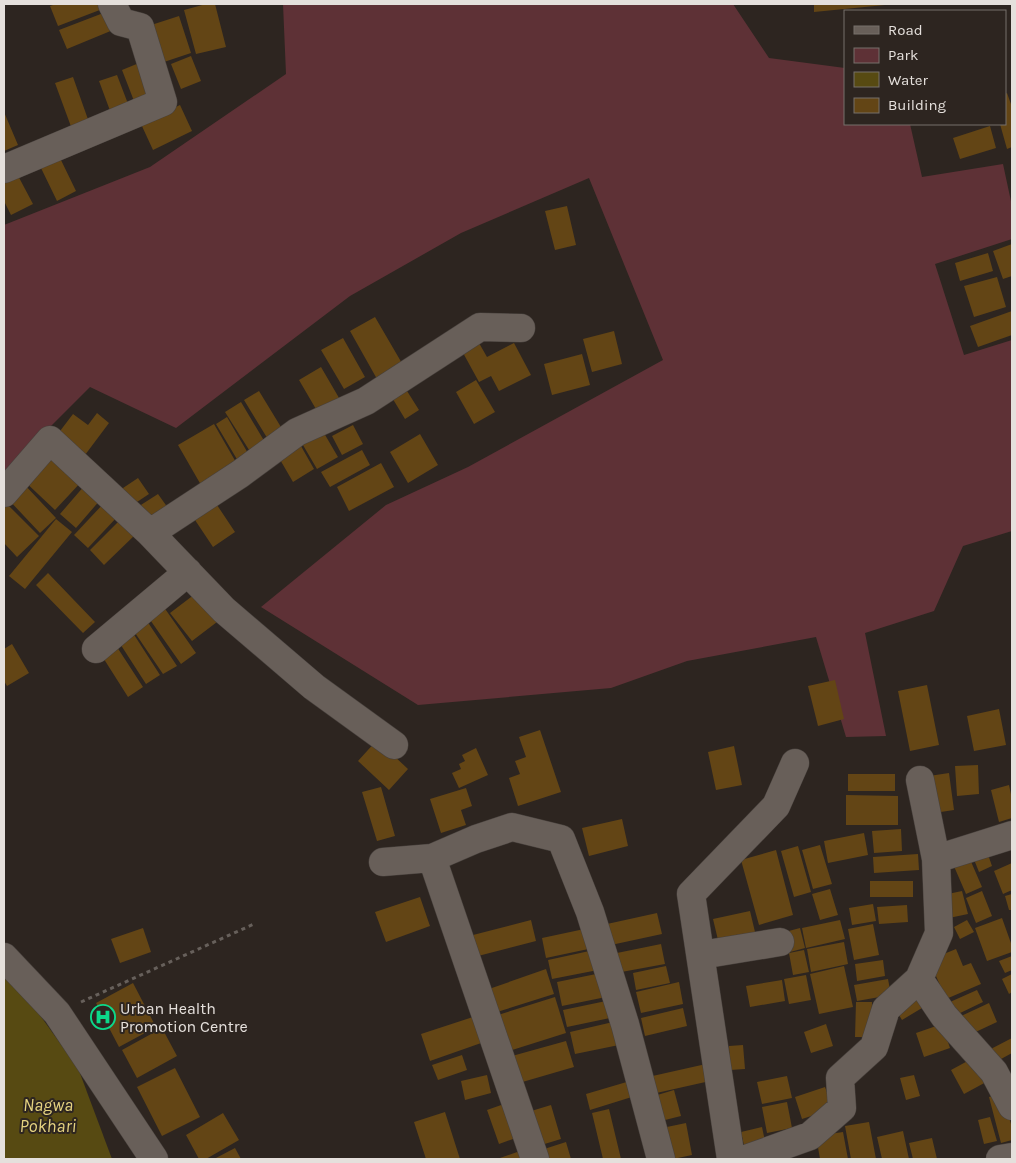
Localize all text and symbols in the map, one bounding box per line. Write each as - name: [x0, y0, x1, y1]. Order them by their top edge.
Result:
- legend: [844, 10, 1006, 125]
- text: Road: [888, 21, 923, 39]
- text: Park: [888, 46, 918, 64]
- text: Water: [888, 71, 929, 89]
- text: Building: [888, 96, 946, 114]
- place label: Urban Health Promotion Centre: [120, 999, 248, 1036]
- hospital icon: Urban Health Promotion Centre: [90, 1004, 116, 1030]
- water label: Nagwa Pokhari: [20, 1094, 77, 1137]

